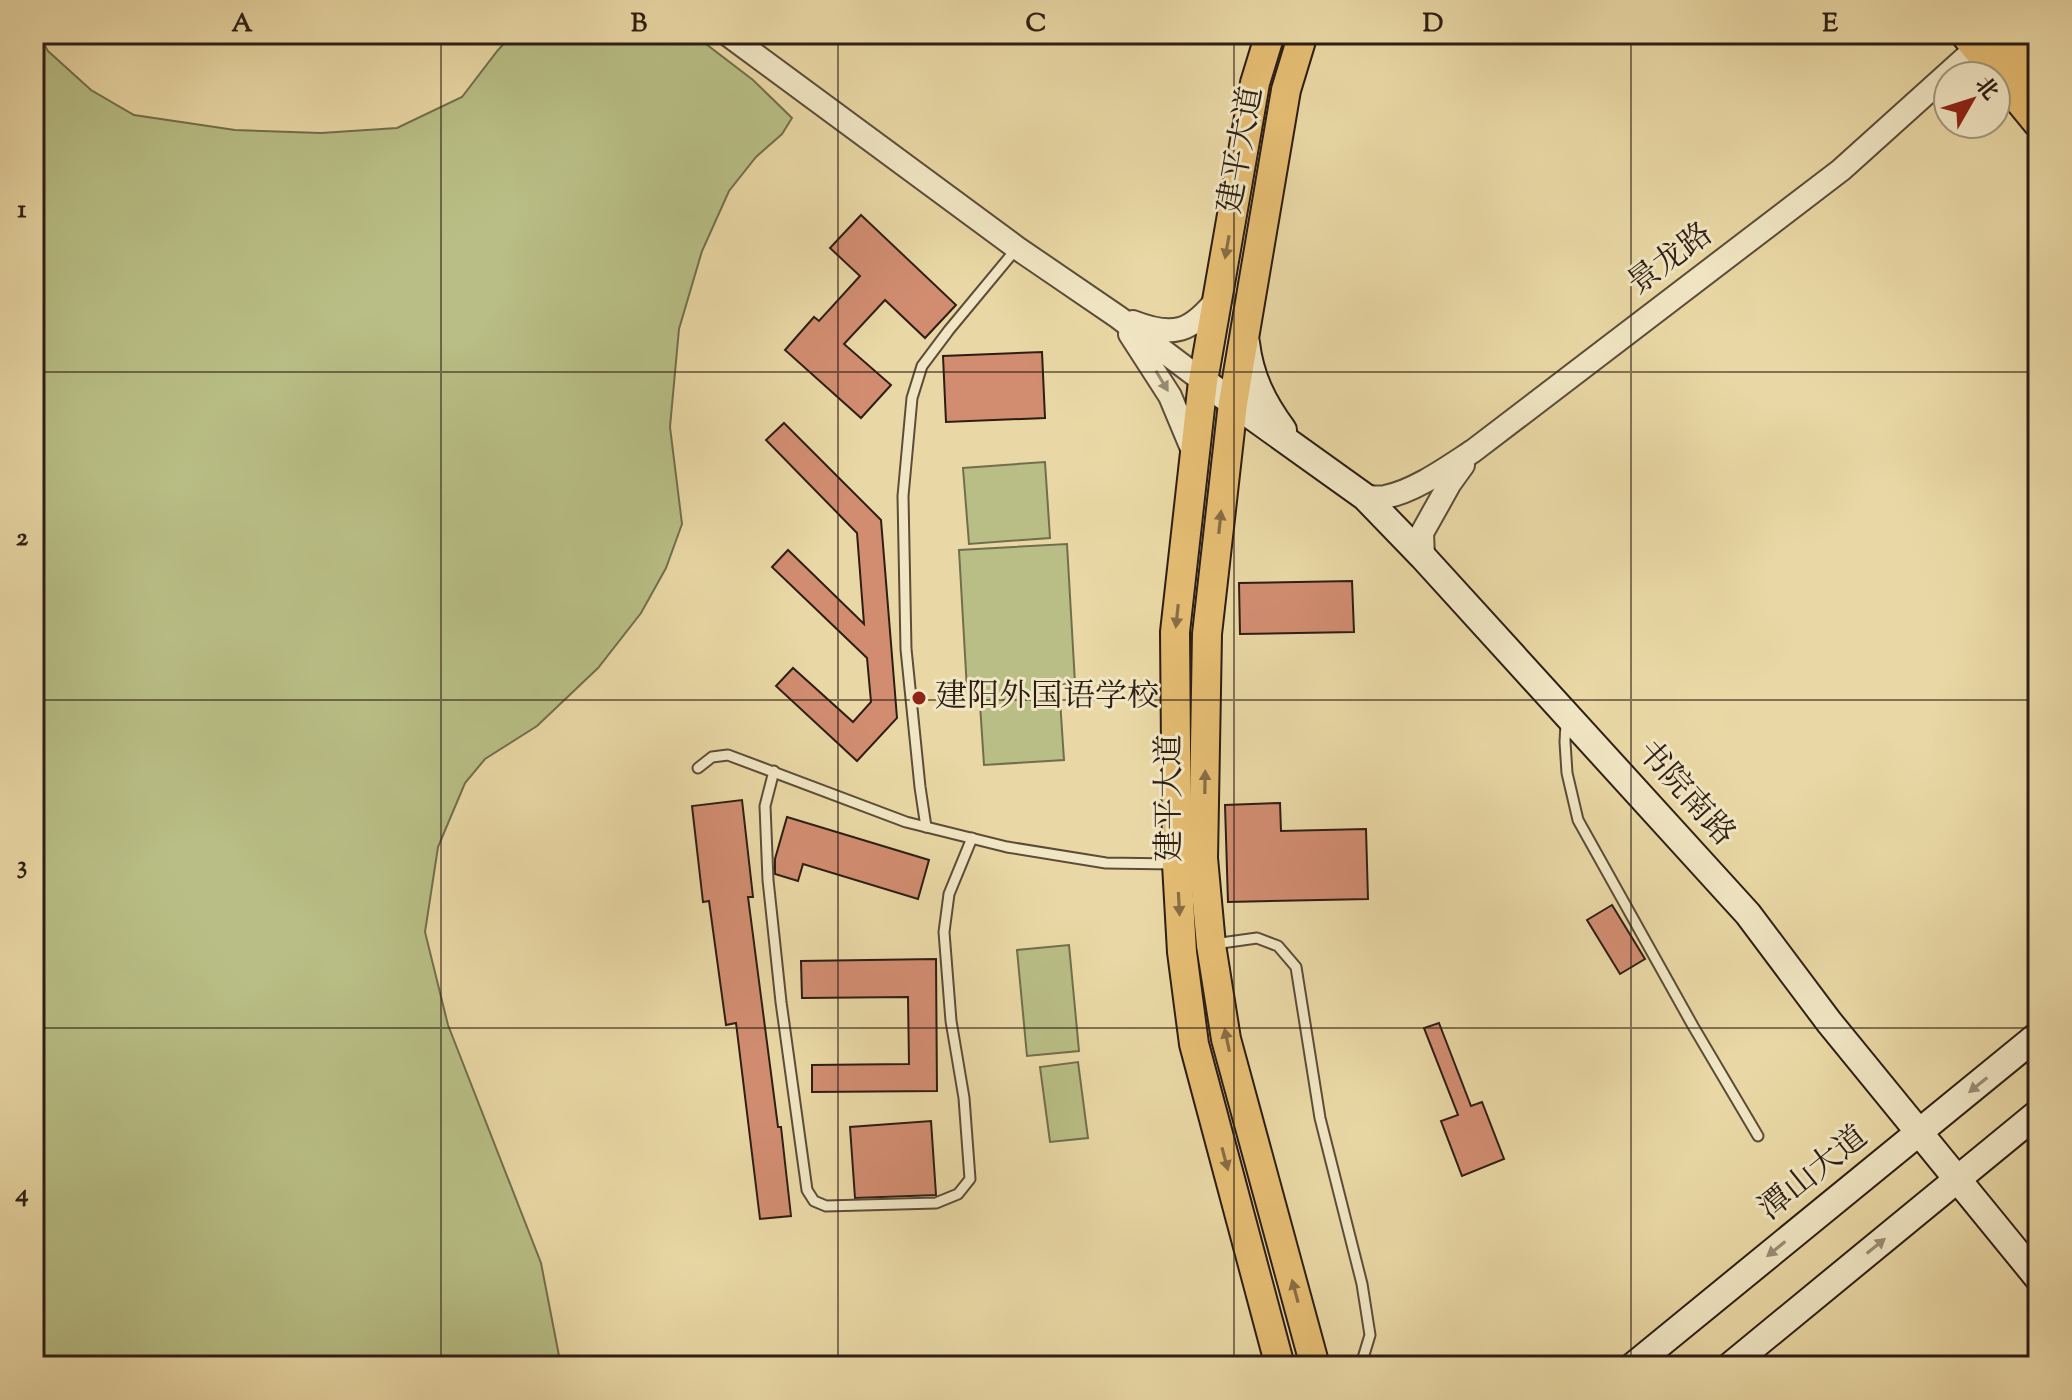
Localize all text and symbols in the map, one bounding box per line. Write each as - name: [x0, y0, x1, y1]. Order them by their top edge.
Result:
- text: A: [231, 6, 253, 43]
- text: B: [631, 6, 648, 43]
- text: C: [1026, 6, 1046, 43]
- text: D: [1423, 6, 1443, 43]
- text: E: [1822, 6, 1838, 43]
- north arrow: [1932, 60, 2012, 140]
- text: 北: [1966, 71, 2005, 108]
- street label: 建平大道: [1208, 83, 1276, 217]
- text: 1: [18, 192, 27, 229]
- street label: 景龙路: [1619, 213, 1723, 307]
- one-way arrow: [1220, 235, 1232, 260]
- one-way arrow: [1154, 370, 1168, 392]
- one-way arrow: [1213, 509, 1226, 534]
- text: 2: [16, 520, 29, 557]
- one-way arrow: [1171, 604, 1184, 629]
- place label: 建阳外国语学校: [935, 675, 1159, 721]
- marker: 建阳外国语学校: [910, 689, 928, 707]
- street label: 书院南路: [1625, 731, 1745, 857]
- street label: 建平大道: [1148, 734, 1194, 862]
- one-way arrow: [1198, 769, 1211, 794]
- text: 3: [17, 848, 27, 885]
- one-way arrow: [1173, 892, 1186, 917]
- one-way arrow: [1220, 1027, 1233, 1052]
- one-way arrow: [1968, 1076, 1988, 1093]
- street label: 潭山大道: [1750, 1116, 1878, 1232]
- one-way arrow: [1219, 1146, 1231, 1171]
- text: 4: [14, 1176, 29, 1213]
- one-way arrow: [1866, 1237, 1887, 1254]
- one-way arrow: [1766, 1240, 1786, 1257]
- one-way arrow: [1288, 1278, 1300, 1303]

